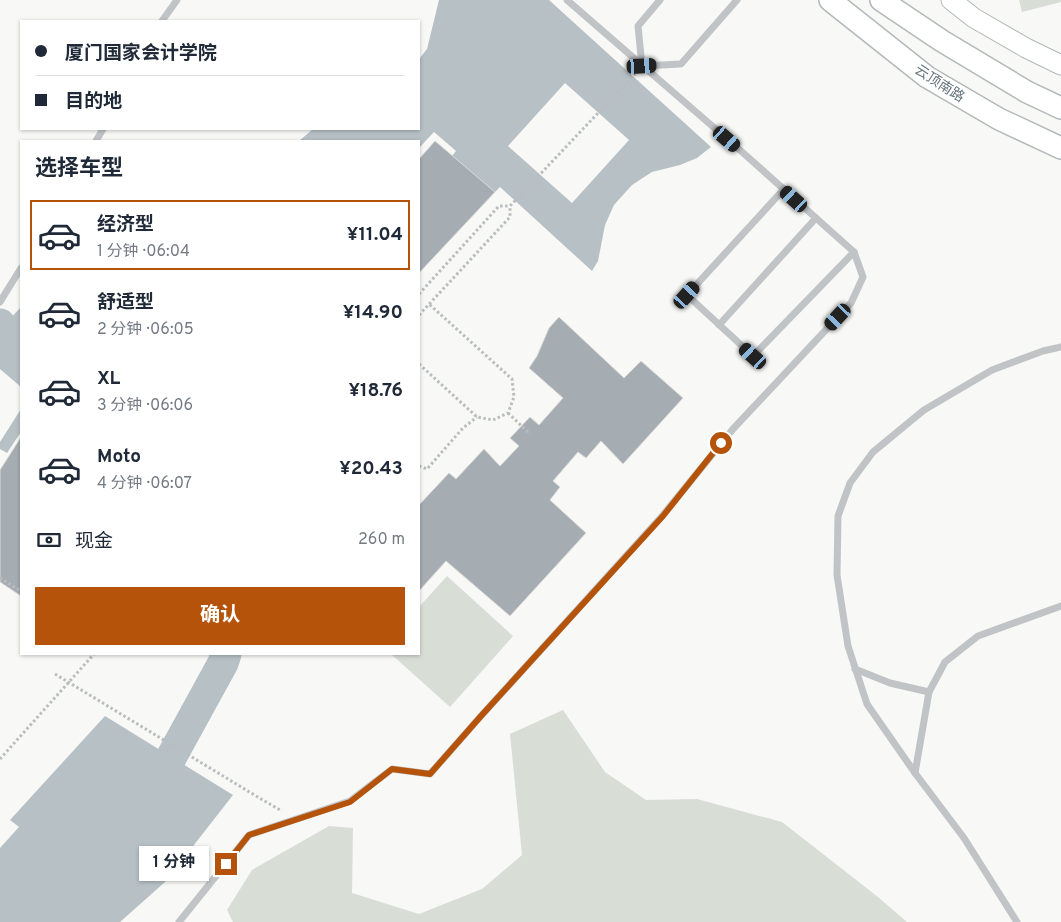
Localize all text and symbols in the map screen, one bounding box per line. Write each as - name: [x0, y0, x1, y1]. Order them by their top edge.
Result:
- text: 厦门国家会计学院: [65, 42, 217, 66]
- car: [626, 58, 657, 74]
- street label: 云顶南路: [911, 62, 967, 107]
- text: 目的地: [65, 90, 122, 114]
- car: [710, 123, 743, 155]
- text: 选择车型: [35, 156, 123, 183]
- car: [777, 183, 810, 215]
- icon: car: [37, 213, 82, 258]
- text: 经济型: [97, 213, 154, 237]
- text: ¥11.04: [347, 223, 403, 247]
- text: 1 分钟 · 06:04: [97, 242, 190, 262]
- car: [671, 279, 702, 311]
- icon: car: [37, 291, 82, 336]
- text: 舒适型: [97, 291, 154, 315]
- text: ¥14.90: [343, 301, 403, 325]
- car: [822, 301, 853, 333]
- text: 2 分钟 · 06:05: [97, 320, 194, 340]
- car: [736, 340, 769, 372]
- text: XL: [97, 367, 120, 391]
- icon: car: [37, 369, 82, 414]
- text: ¥18.76: [348, 379, 403, 403]
- text: 3 分钟 · 06:06: [97, 396, 193, 416]
- route start: [710, 432, 732, 454]
- text: Moto: [97, 445, 141, 469]
- icon: car: [37, 447, 82, 492]
- text: ¥20.43: [339, 457, 403, 481]
- text: 4 分钟 · 06:07: [97, 474, 192, 494]
- icon: cash: [35, 526, 63, 554]
- text: 现金: [75, 530, 113, 554]
- text: 260 m: [358, 530, 405, 550]
- button: 确认: [35, 587, 405, 645]
- callout: 1 分钟: [138, 846, 208, 882]
- text: 1 分钟: [153, 853, 195, 873]
- route end: [215, 853, 237, 875]

